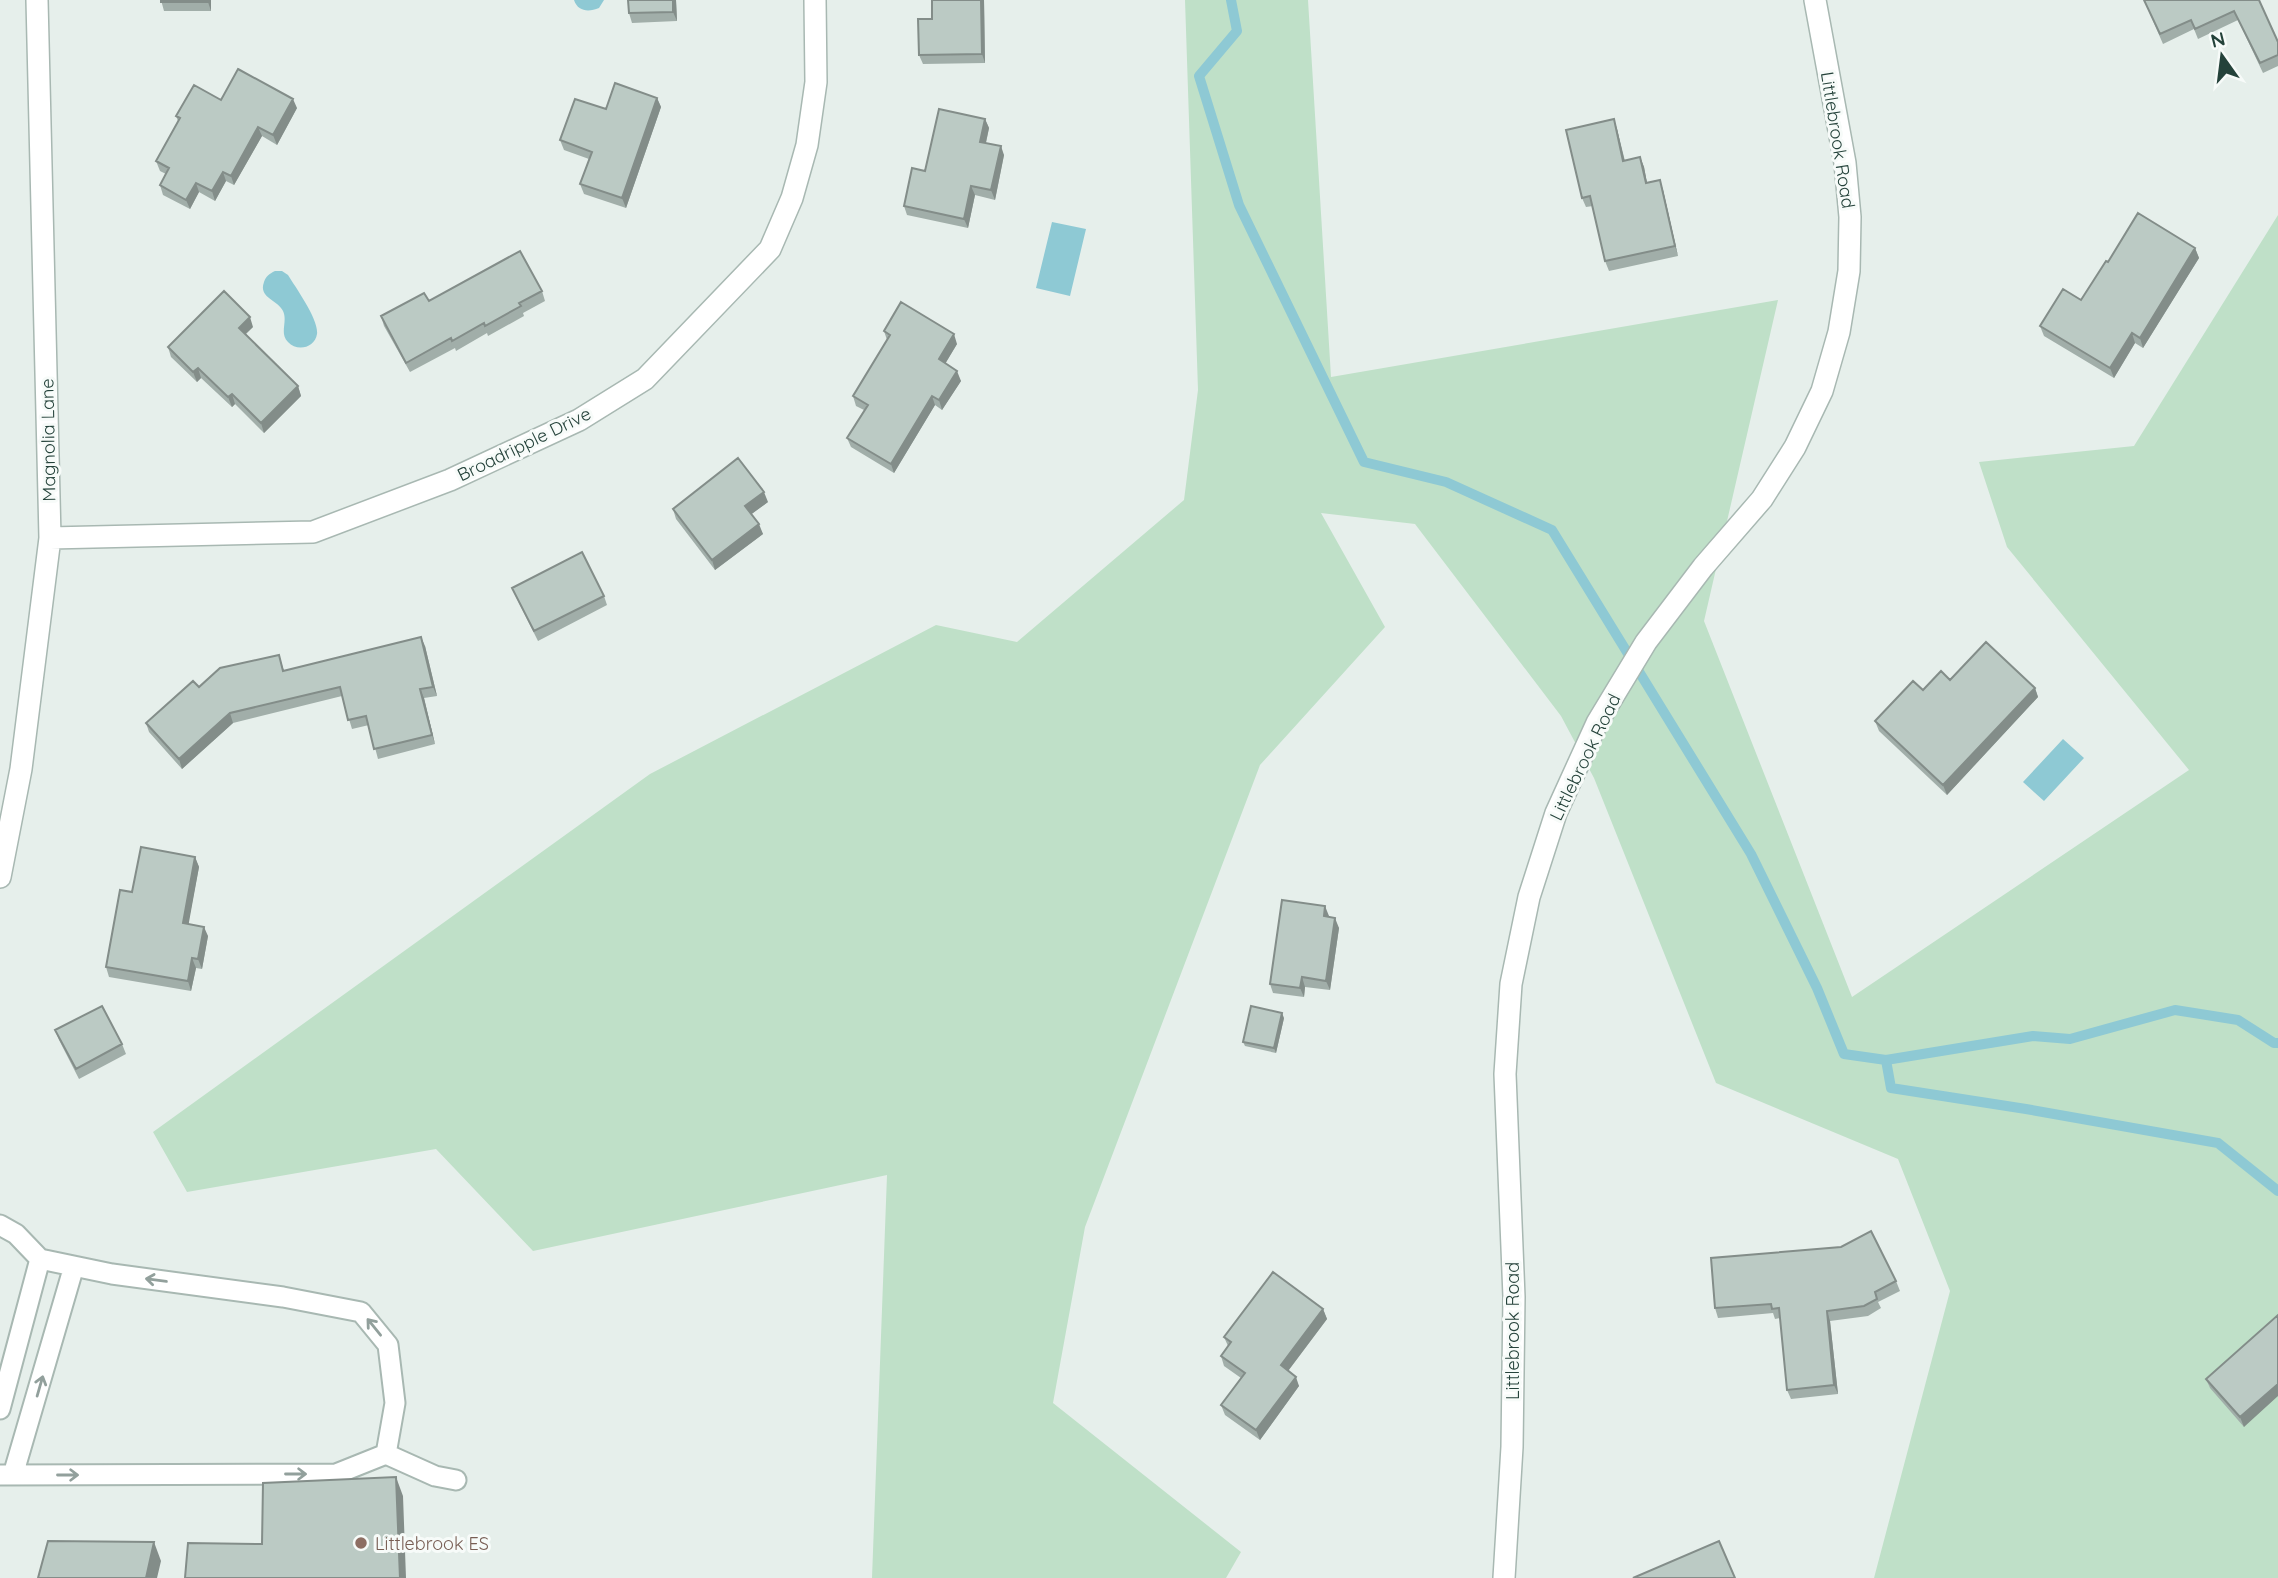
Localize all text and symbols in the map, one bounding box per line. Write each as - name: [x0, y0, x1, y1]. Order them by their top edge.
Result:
- north arrow: [2187, 21, 2257, 91]
- text: N: [2208, 26, 2228, 53]
- street label: Littlebrook Road: [1816, 70, 1860, 210]
- street label: Magnolia Lane: [35, 378, 61, 502]
- street label: Broadripple Drive: [453, 402, 595, 486]
- street label: Littlebrook Road: [1544, 690, 1626, 824]
- street label: Littlebrook Road: [1501, 1262, 1524, 1400]
- one-way arrow: [145, 1273, 168, 1286]
- one-way arrow: [366, 1319, 381, 1337]
- one-way arrow: [34, 1376, 47, 1398]
- one-way arrow: [56, 1468, 79, 1482]
- one-way arrow: [284, 1468, 307, 1481]
- place label: Littlebrook ES: [375, 1532, 489, 1555]
- marker: Littlebrook ES: [353, 1535, 369, 1551]

